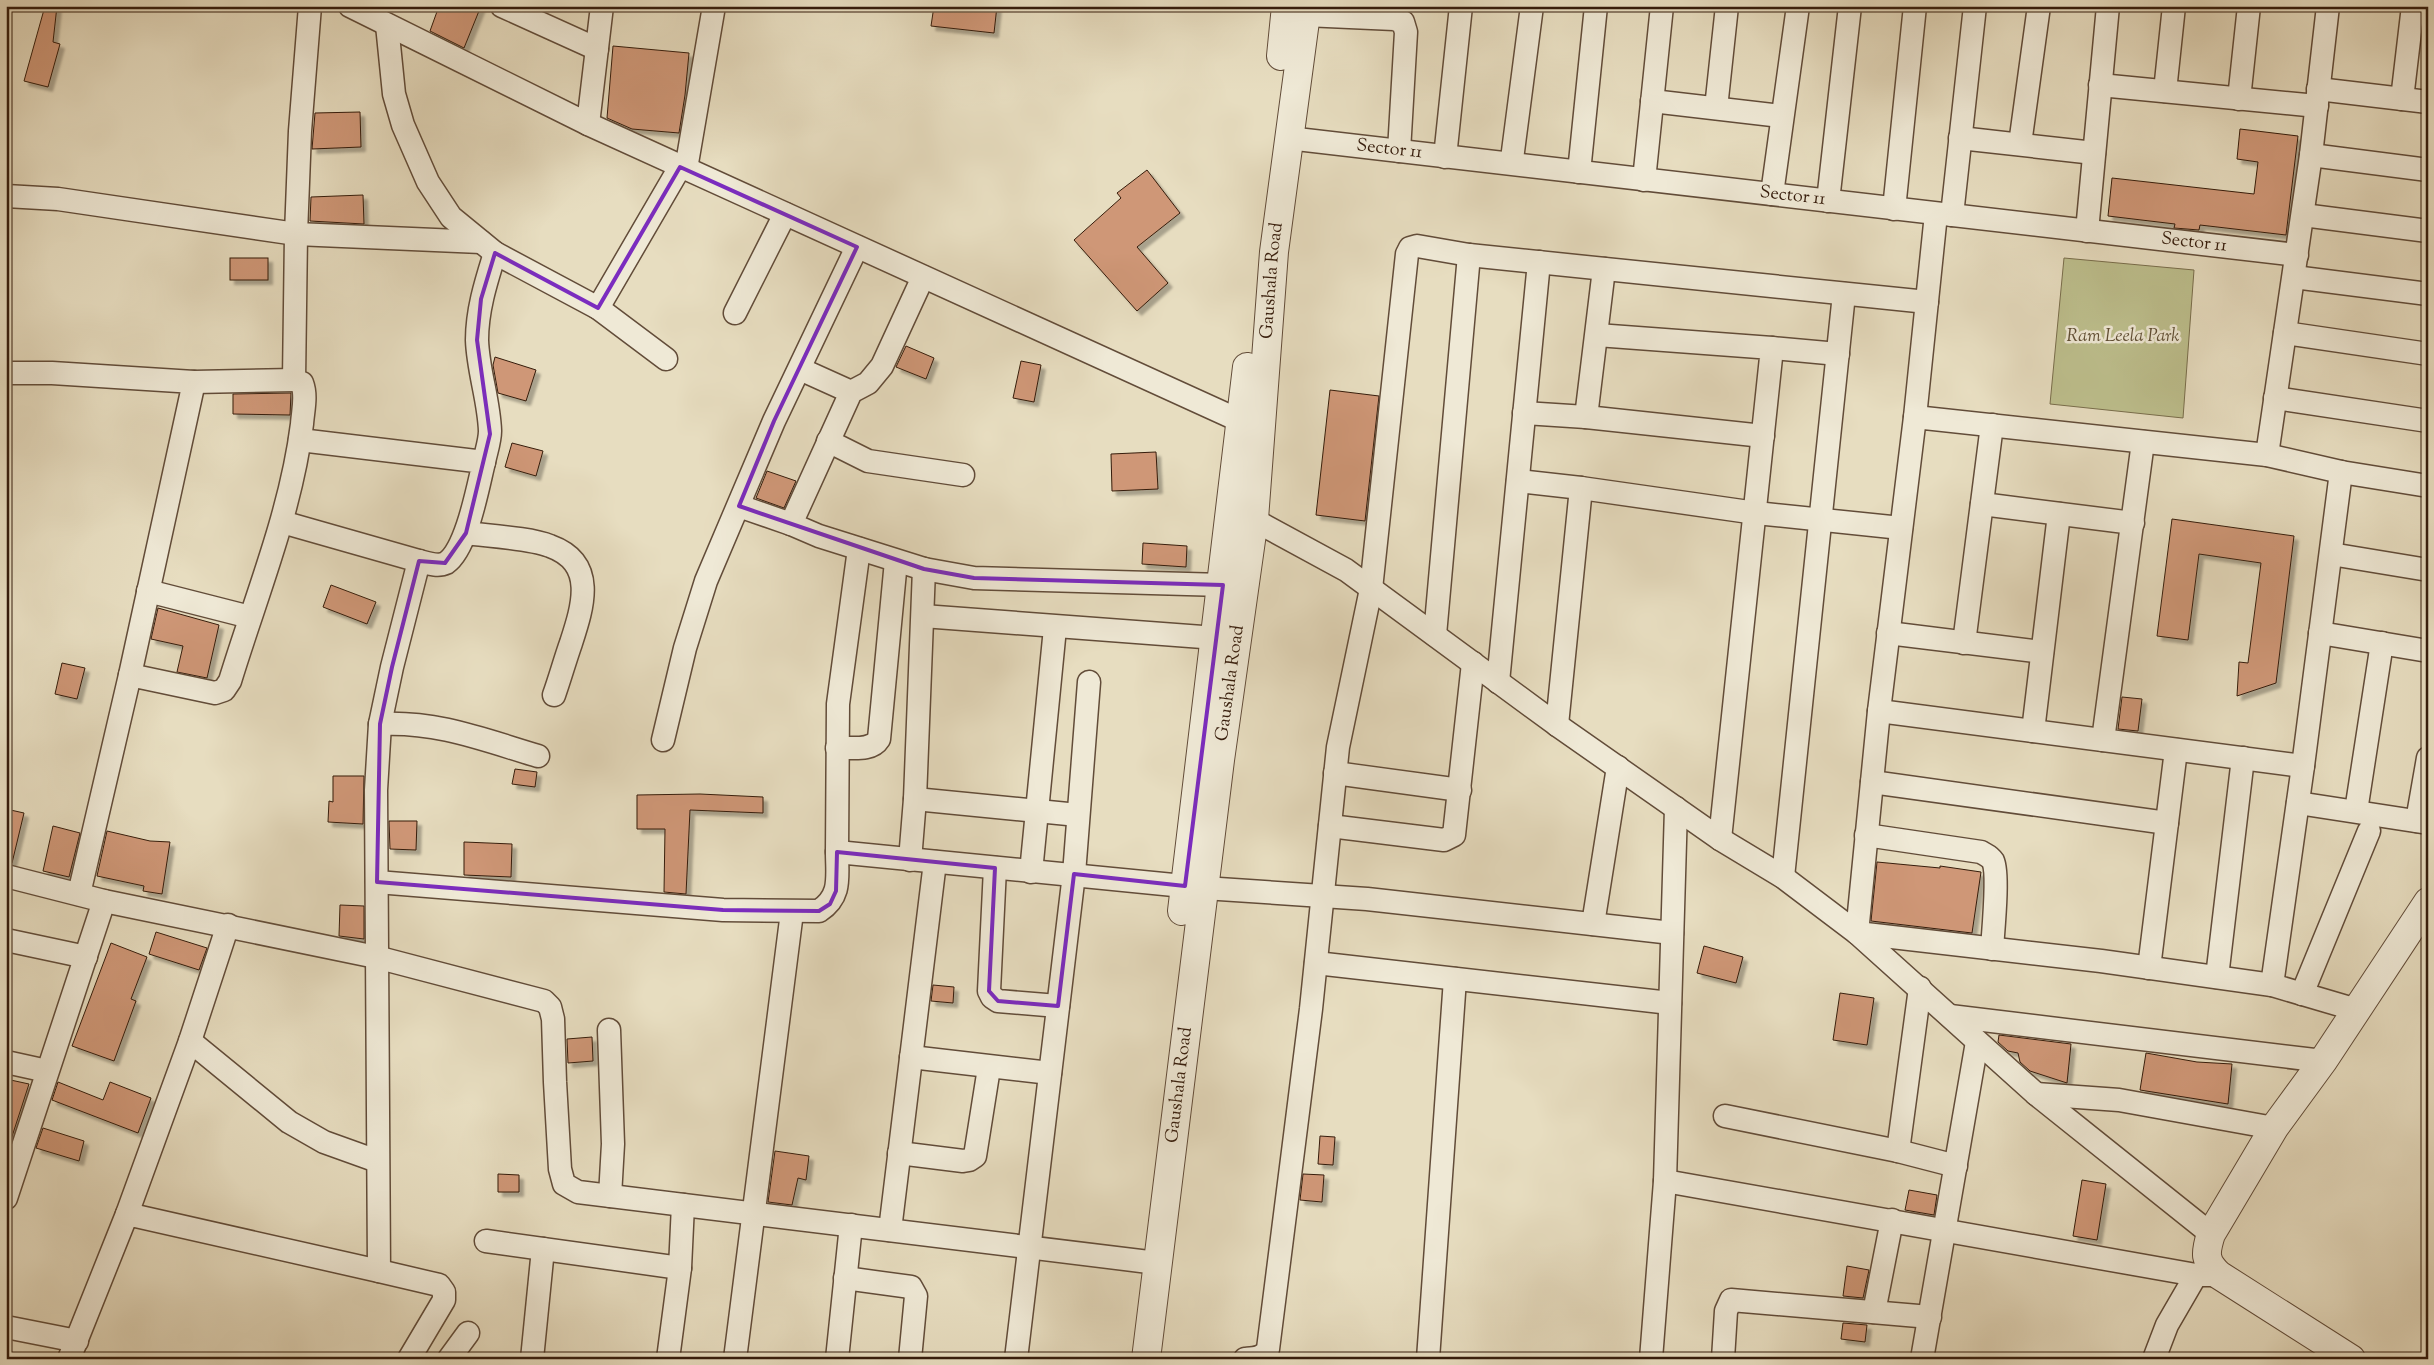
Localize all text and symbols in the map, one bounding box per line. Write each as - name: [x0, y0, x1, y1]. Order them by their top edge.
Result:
- street label: Sector 11: [1355, 133, 1424, 166]
- street label: Sector 11: [1758, 180, 1827, 213]
- street label: Gaushala Road: [1255, 221, 1291, 340]
- street label: Sector 11: [2160, 226, 2228, 260]
- park label: Ram Leela Park: [2067, 324, 2179, 350]
- street label: Gaushala Road: [1210, 624, 1252, 743]
- street label: Gaushala Road: [1160, 1026, 1200, 1145]

